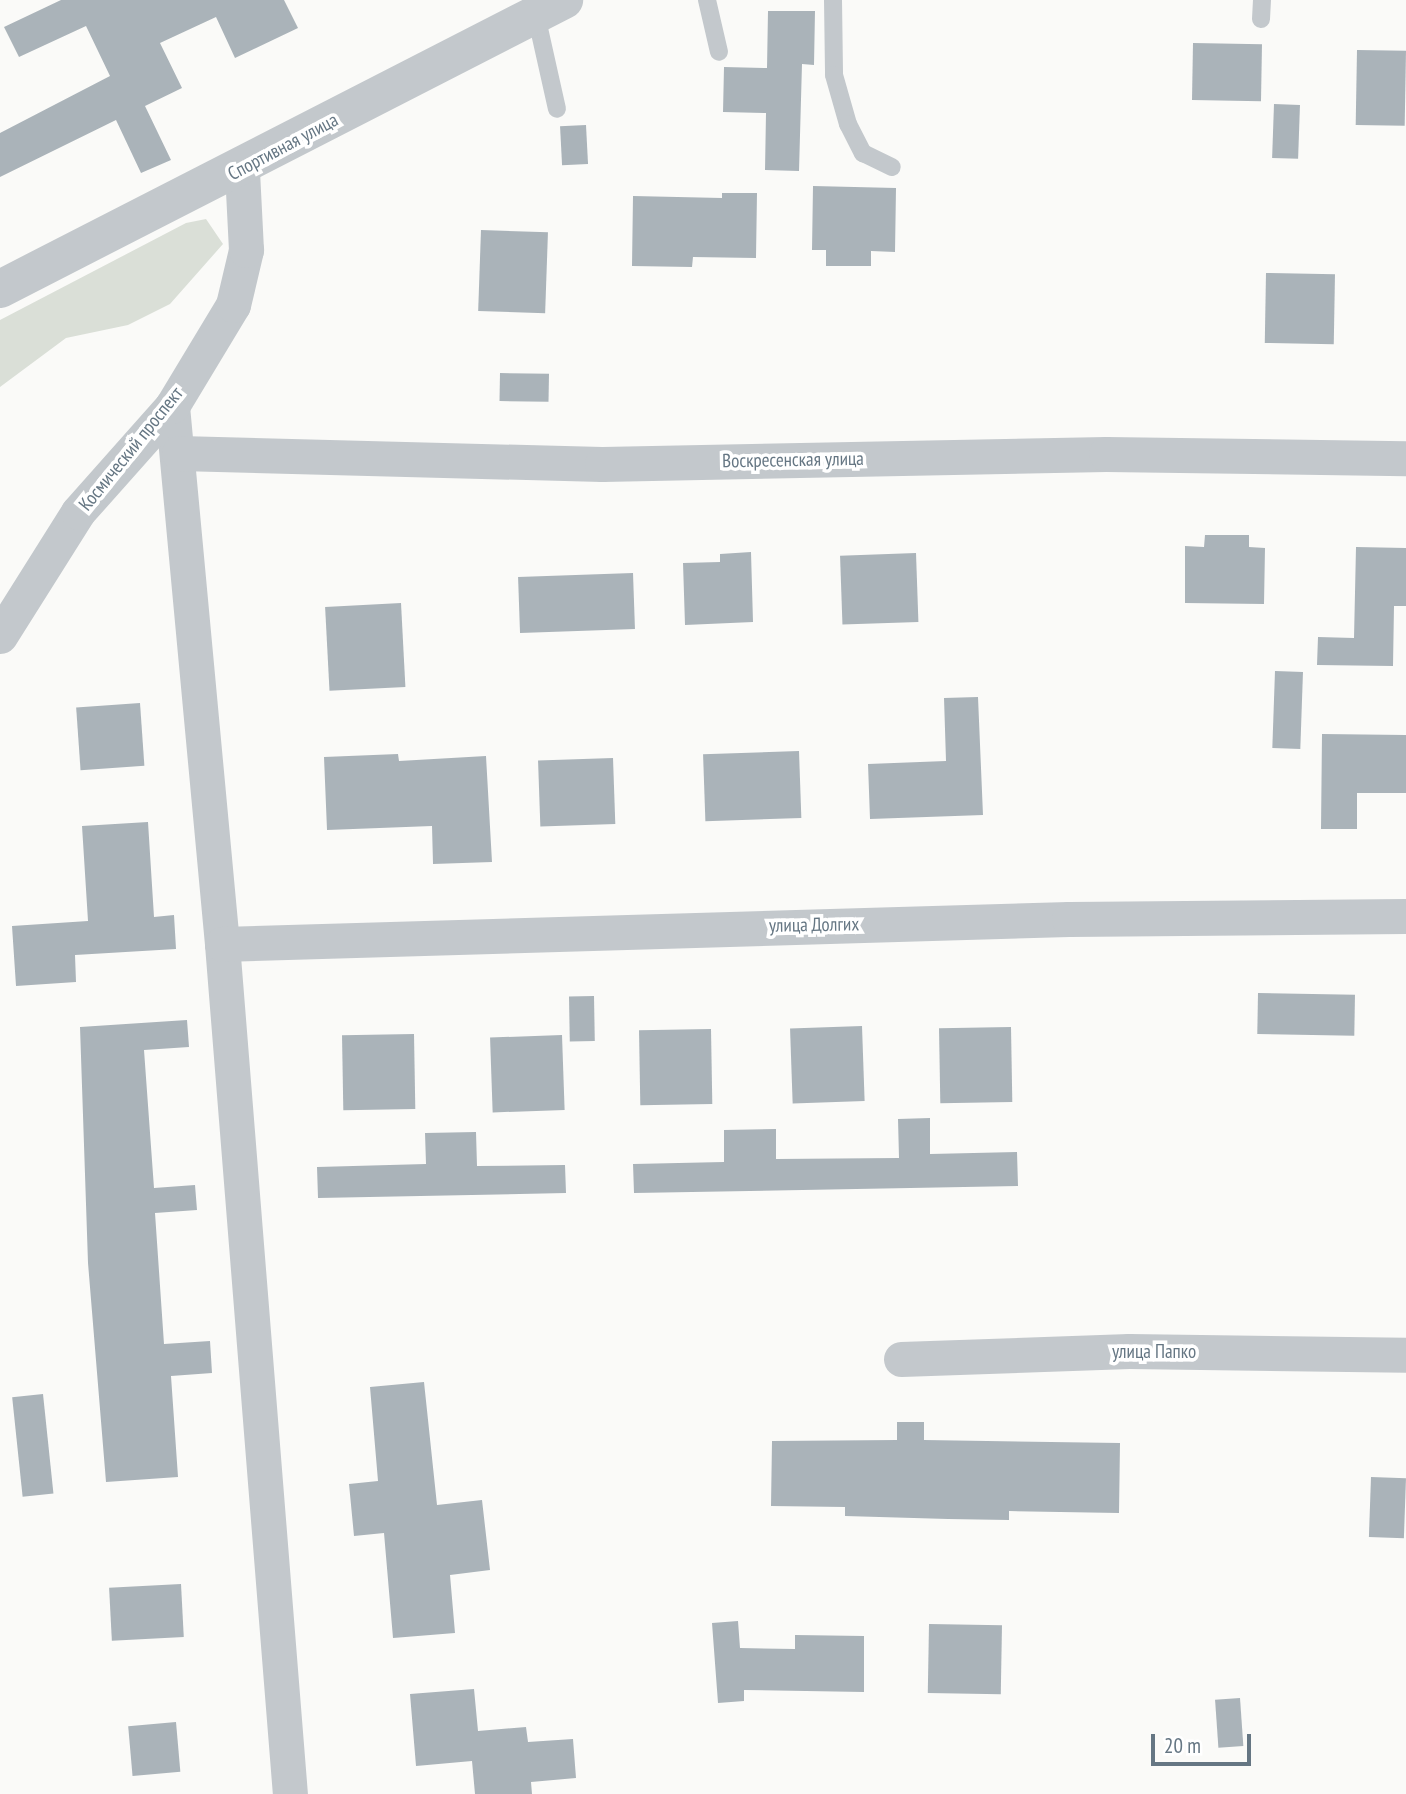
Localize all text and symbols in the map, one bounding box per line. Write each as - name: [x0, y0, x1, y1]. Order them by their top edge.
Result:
- street label: Спортивная улица: [224, 108, 342, 186]
- street label: Космический проспект: [74, 383, 188, 515]
- street label: Воскресенская улица: [722, 447, 864, 473]
- street label: улица Долгих: [768, 913, 860, 937]
- street label: улица Папко: [1112, 1341, 1196, 1363]
- scale bar: [1154, 1720, 1254, 1764]
- text: 20 m: [1164, 1732, 1201, 1759]

